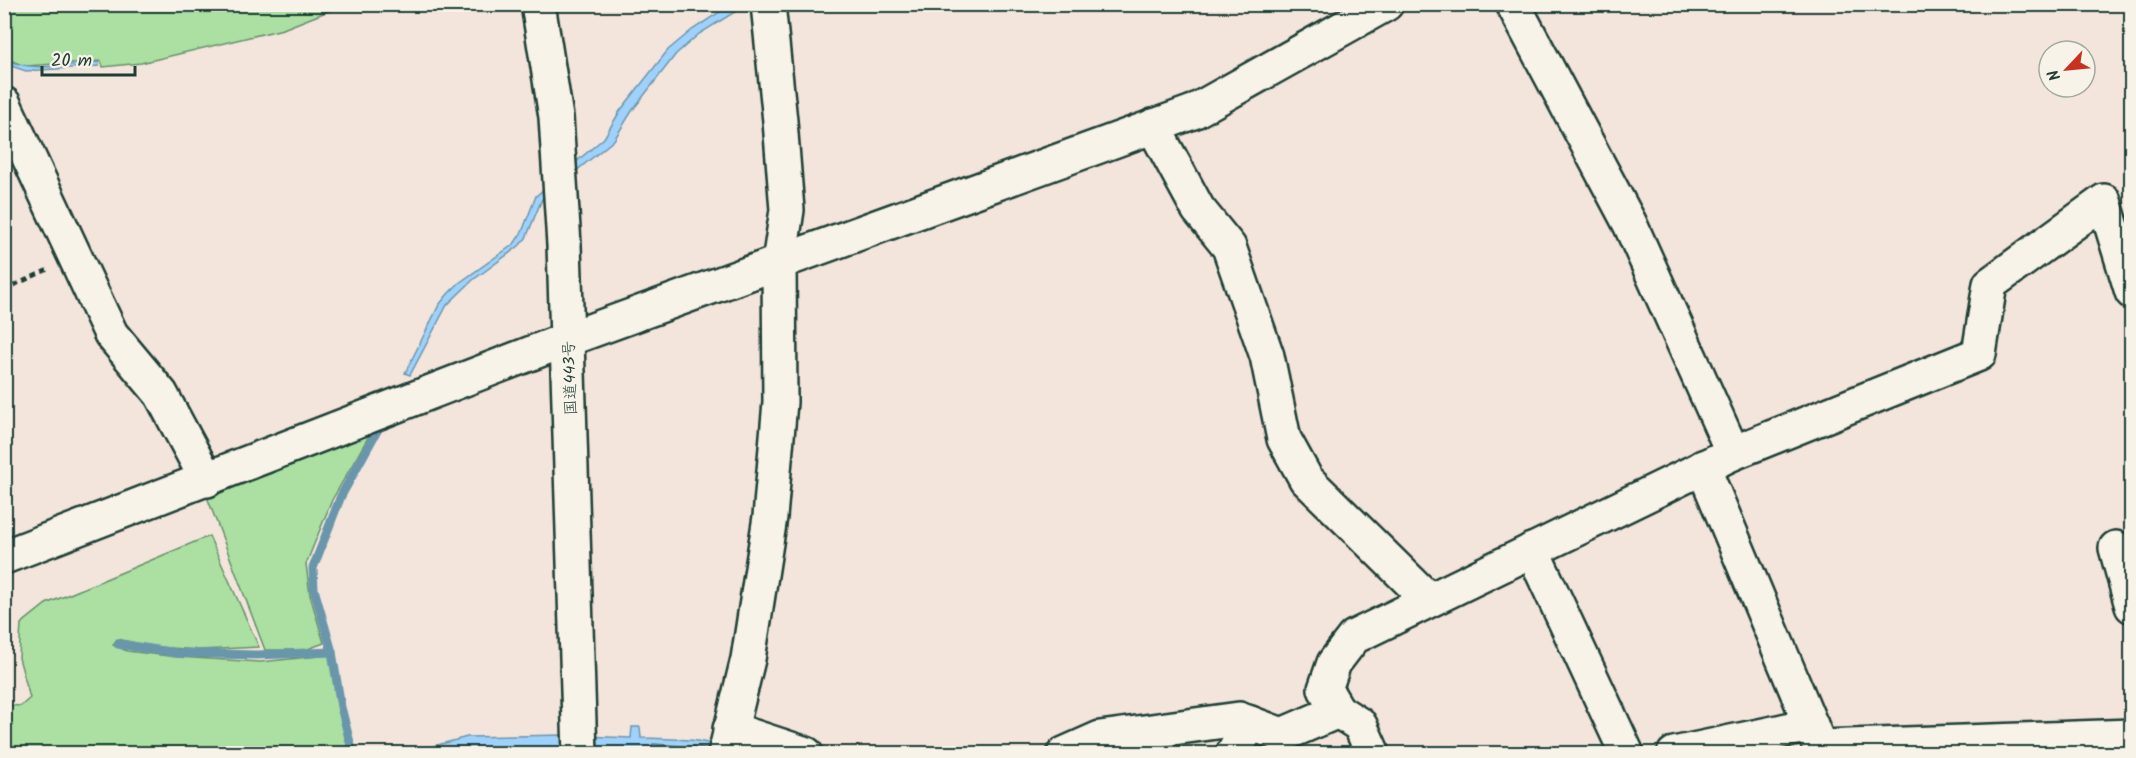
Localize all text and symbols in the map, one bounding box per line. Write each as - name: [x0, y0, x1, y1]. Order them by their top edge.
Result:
- scale bar: [42, 39, 135, 77]
- north arrow: [2037, 39, 2097, 99]
- text: 20 m: [51, 47, 92, 76]
- text: N: [2041, 65, 2068, 85]
- street label: 国道443号: [557, 340, 584, 416]

